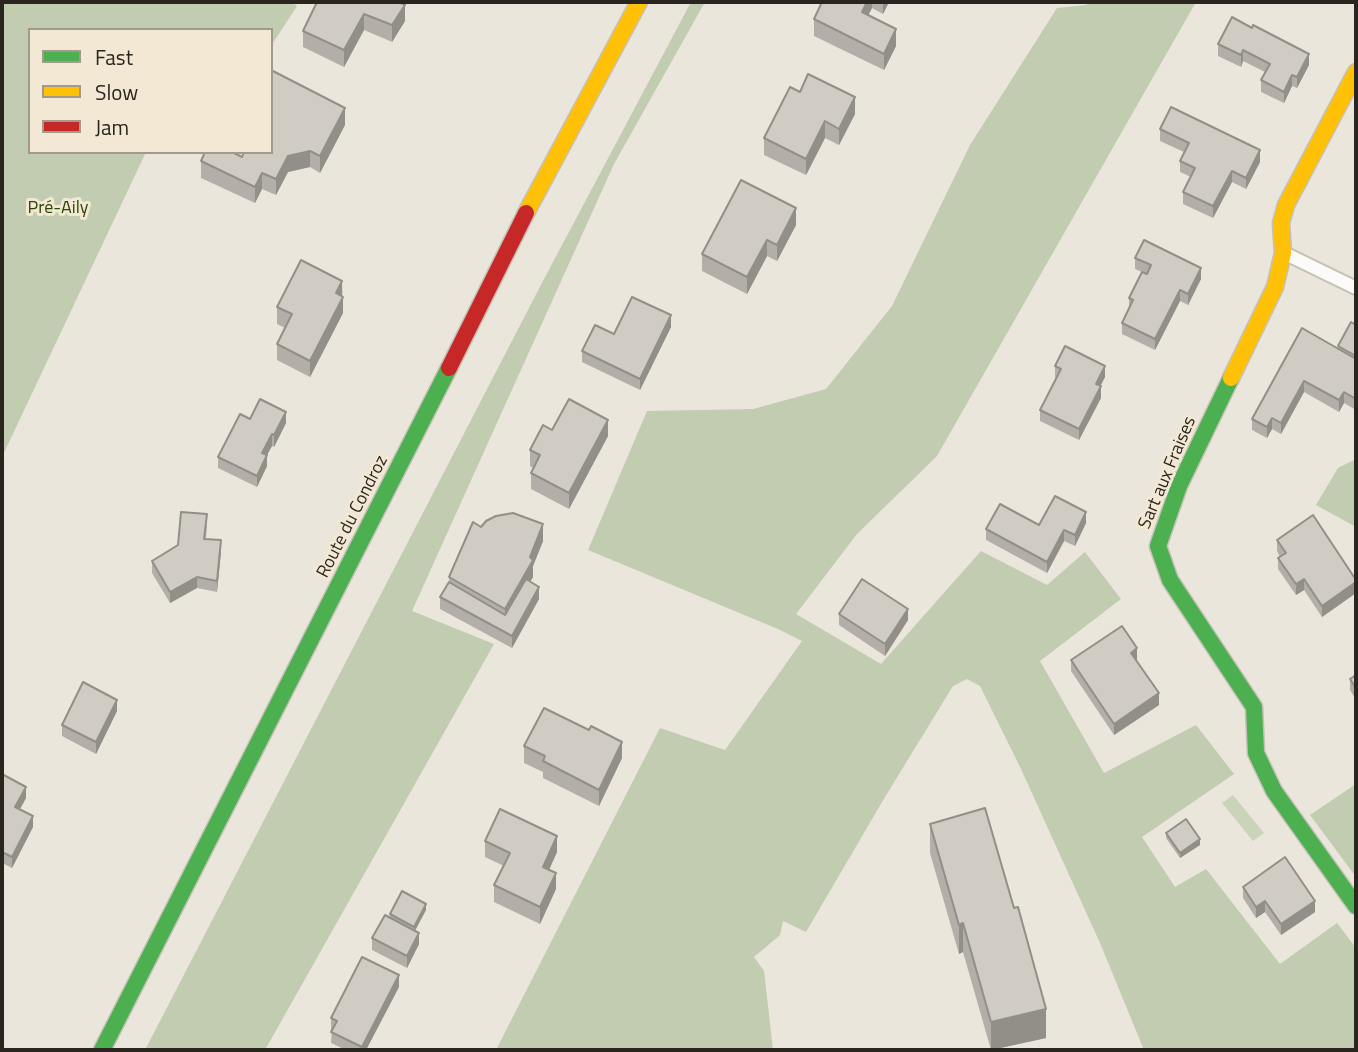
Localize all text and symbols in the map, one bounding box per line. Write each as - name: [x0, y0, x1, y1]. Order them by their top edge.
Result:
- legend: [28, 28, 273, 154]
- text: Fast: [95, 41, 133, 73]
- text: Slow: [95, 76, 138, 108]
- text: Jam: [95, 111, 129, 143]
- park label: Pré-Aily: [27, 198, 89, 220]
- street label: Sart aux Fraises: [1135, 414, 1201, 532]
- street label: Route du Condroz: [313, 452, 393, 582]

